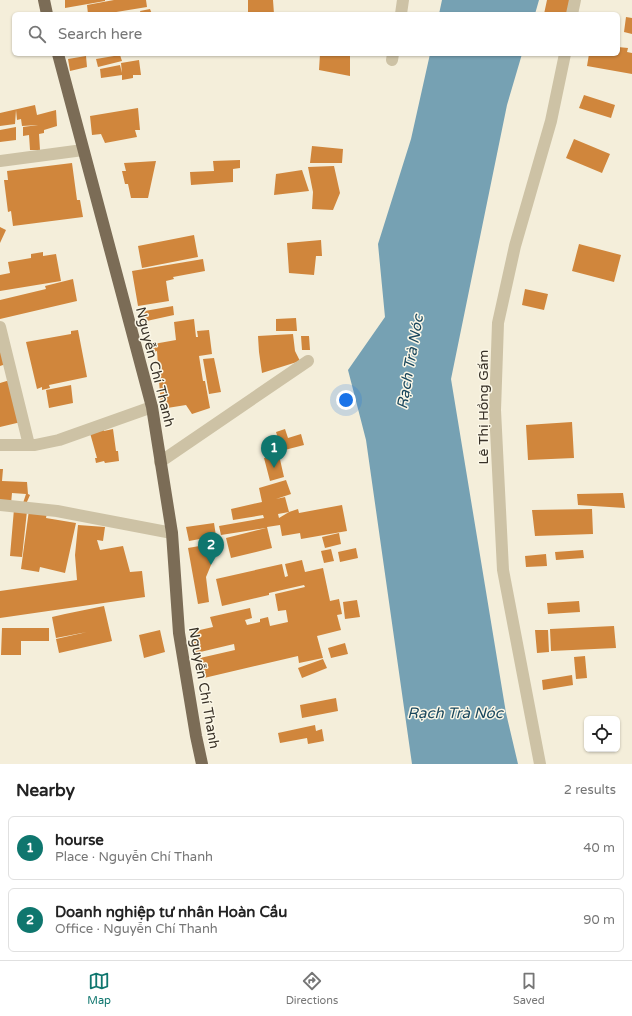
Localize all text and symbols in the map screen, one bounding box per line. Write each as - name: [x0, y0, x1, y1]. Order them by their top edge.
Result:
- search box: [12, 12, 620, 56]
- icon: search: [26, 23, 48, 45]
- text: Search here: [58, 25, 142, 43]
- street label: Nguyễn Chí Thanh: [132, 305, 178, 429]
- water label: Rạch Trà Nóc: [393, 311, 427, 411]
- street label: Lê Thị Hồng Gấm: [475, 350, 492, 464]
- your location: [336, 390, 356, 410]
- pin: 1: [261, 435, 287, 468]
- pin: 2: [198, 532, 224, 565]
- street label: Nguyễn Chí Thanh: [185, 626, 223, 750]
- water label: Rạch Trà Nóc: [407, 704, 505, 722]
- map controls: [584, 716, 620, 752]
- button: locate: [584, 716, 620, 752]
- text: Nearby: [16, 780, 75, 801]
- text: 2 results: [564, 782, 616, 798]
- text: hourse: [55, 831, 104, 849]
- text: 1: [26, 840, 34, 856]
- text: 40 m: [583, 840, 615, 856]
- text: Place · Nguyễn Chí Thanh: [55, 849, 213, 865]
- text: Doanh nghiệp tư nhân Hoàn Cầu: [55, 903, 287, 921]
- text: 2: [26, 912, 34, 928]
- text: 90 m: [583, 912, 615, 928]
- text: Office · Nguyễn Chí Thanh: [55, 921, 218, 937]
- tab: Map: [87, 970, 111, 1007]
- tab: Directions: [286, 970, 338, 1007]
- tab: Saved: [513, 970, 545, 1007]

